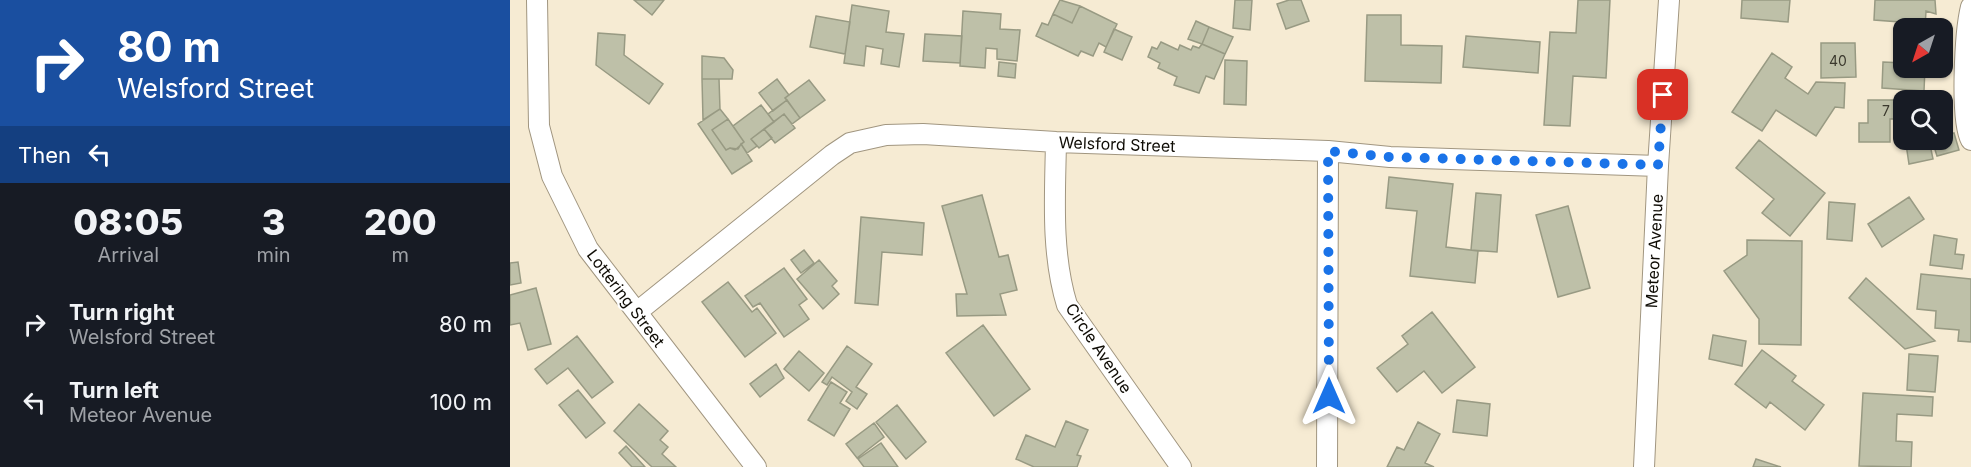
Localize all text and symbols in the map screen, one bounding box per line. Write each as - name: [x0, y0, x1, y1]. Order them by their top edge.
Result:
- north arrow: [1893, 18, 1953, 78]
- map controls: [1893, 18, 1953, 150]
- text: 80 m: [117, 21, 221, 72]
- icon: right: [18, 24, 96, 102]
- house number: 40: [1829, 52, 1847, 69]
- pin: [1637, 69, 1688, 120]
- text: Welsford Street: [117, 72, 314, 105]
- icon: arrive: [1646, 78, 1679, 111]
- button: search: [1893, 90, 1953, 150]
- house number: 7: [1882, 102, 1890, 119]
- street label: Welsford Street: [1058, 132, 1176, 156]
- icon: left: [83, 138, 116, 171]
- text: Then: [18, 142, 71, 168]
- street label: Meteor Avenue: [1641, 193, 1667, 309]
- text: 08:05: [73, 200, 183, 244]
- text: 3: [262, 200, 285, 244]
- text: 200: [364, 200, 437, 244]
- text: Arrival: [97, 243, 159, 267]
- text: min: [256, 243, 291, 267]
- text: m: [392, 243, 409, 267]
- street label: Lottering Street: [583, 245, 669, 351]
- text: Turn right: [69, 299, 175, 325]
- street label: Circle Avenue: [1062, 299, 1136, 397]
- icon: right: [18, 308, 51, 341]
- text: 80 m: [439, 311, 492, 337]
- text: Welsford Street: [69, 325, 215, 349]
- position arrow: [1297, 364, 1361, 428]
- text: Turn left: [69, 377, 159, 403]
- icon: left: [18, 386, 51, 419]
- text: 100 m: [430, 389, 492, 415]
- text: Meteor Avenue: [69, 403, 212, 427]

